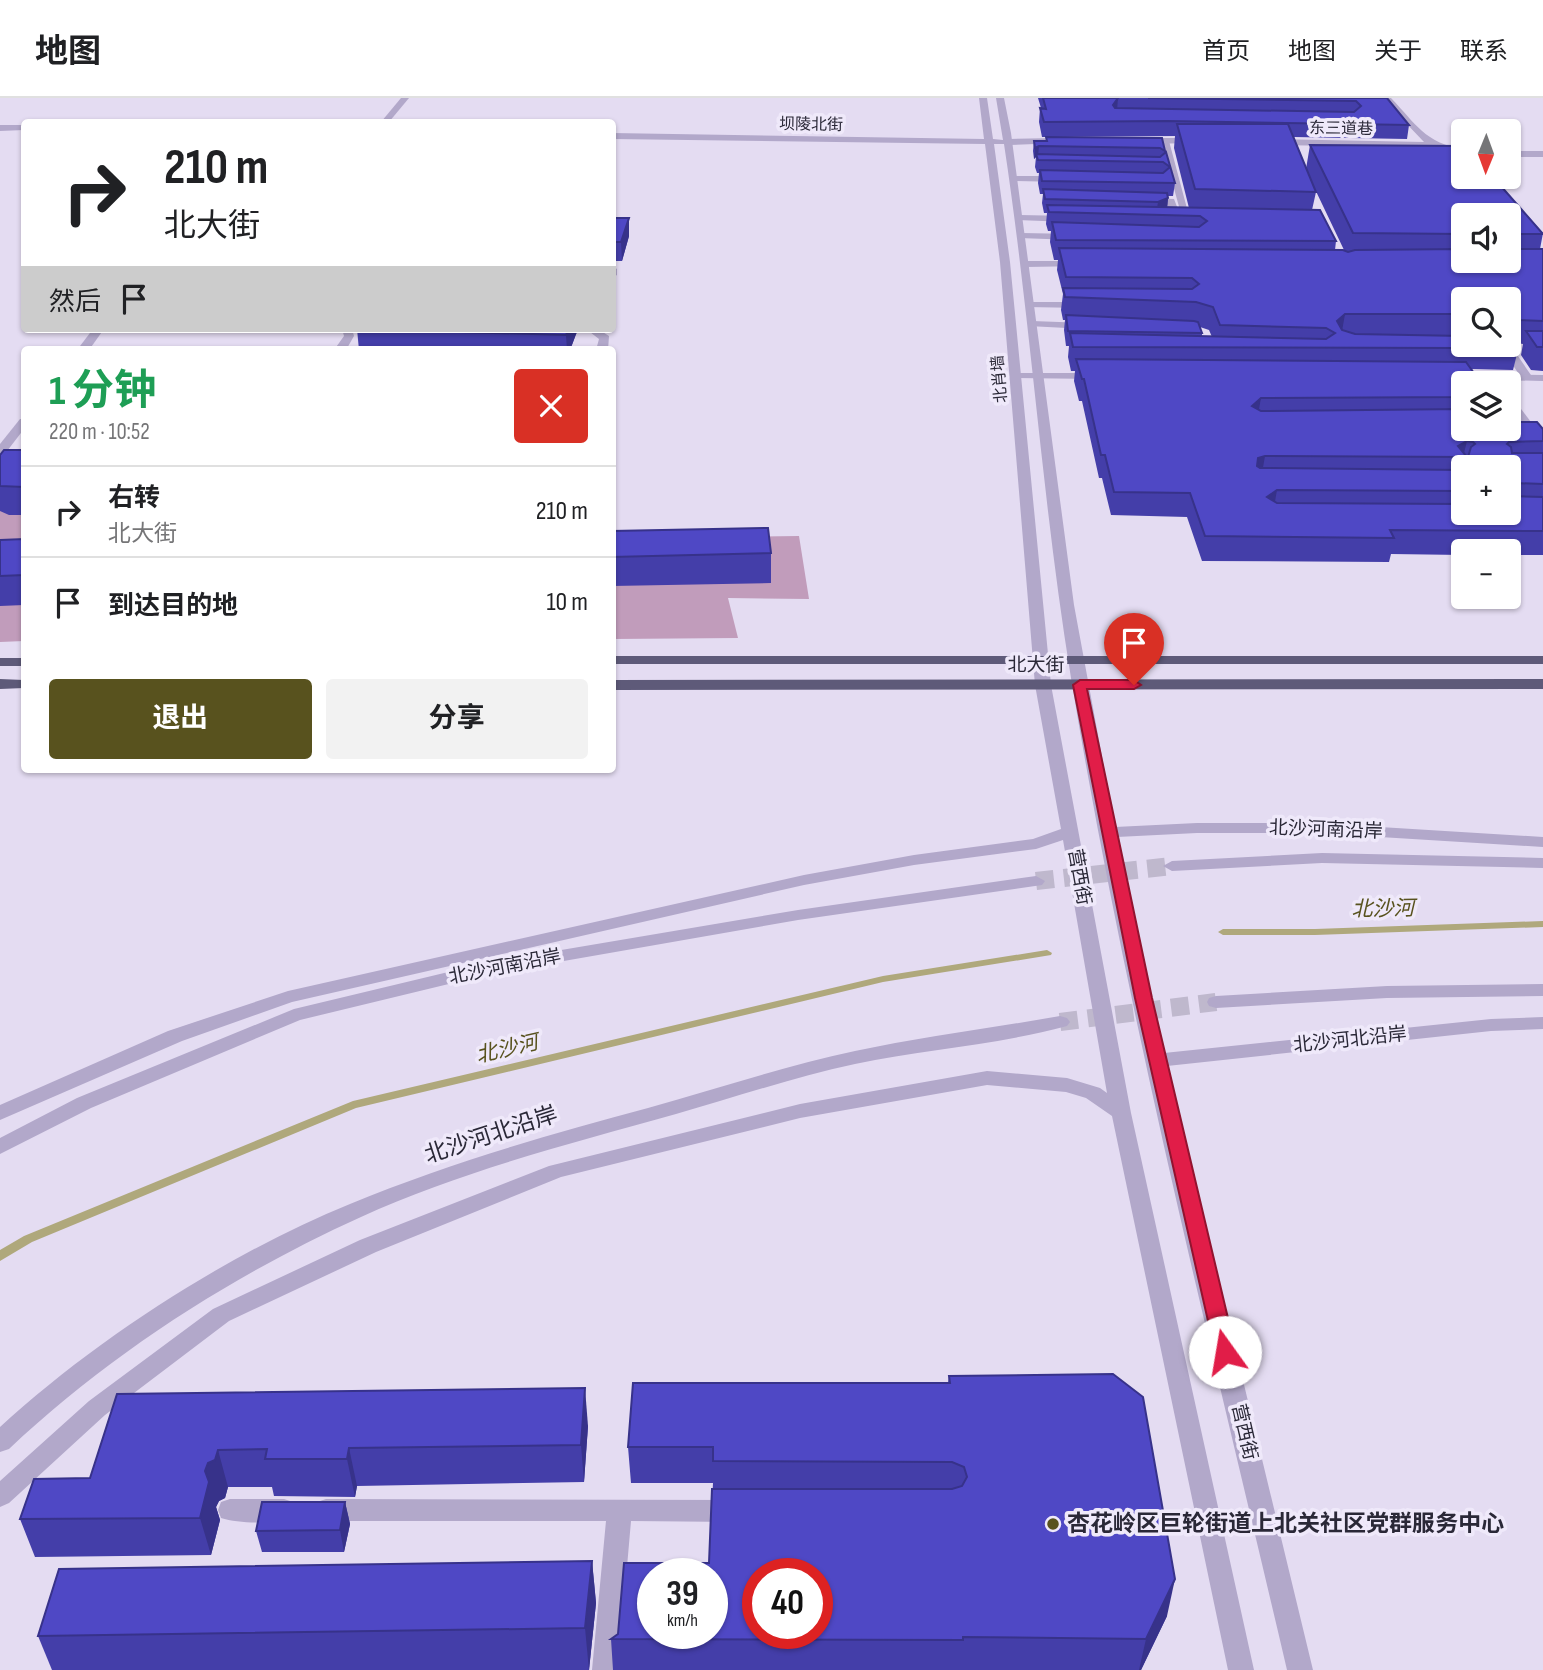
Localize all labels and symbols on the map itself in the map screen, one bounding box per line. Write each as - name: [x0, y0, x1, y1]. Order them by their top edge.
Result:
- street label: 坝陵北街: [779, 115, 843, 135]
- street label: 东三道巷: [1309, 119, 1373, 139]
- north arrow: [1451, 119, 1521, 189]
- street label: 北肖墙: [988, 354, 1012, 404]
- pin: [1104, 613, 1164, 685]
- street label: 北大街: [1007, 654, 1065, 677]
- street label: 北沙河南沿岸: [1269, 817, 1383, 843]
- street label: 营西街: [1063, 847, 1095, 907]
- water label: 北沙河: [1351, 896, 1419, 922]
- street label: 北沙河南沿岸: [447, 945, 563, 989]
- street label: 北沙河北沿岸: [1292, 1023, 1408, 1057]
- water label: 北沙河: [473, 1029, 544, 1068]
- street label: 北沙河北沿岸: [421, 1100, 561, 1170]
- position arrow: [1188, 1315, 1262, 1389]
- street label: 营西街: [1226, 1402, 1262, 1462]
- place label: 杏花岭区巨轮街道上北关社区党群服务中心: [1067, 1510, 1504, 1538]
- marker: 杏花岭区巨轮街道上北关社区党群服务中心: [1045, 1516, 1061, 1532]
- speed limit sign: 40: [742, 1558, 833, 1649]

